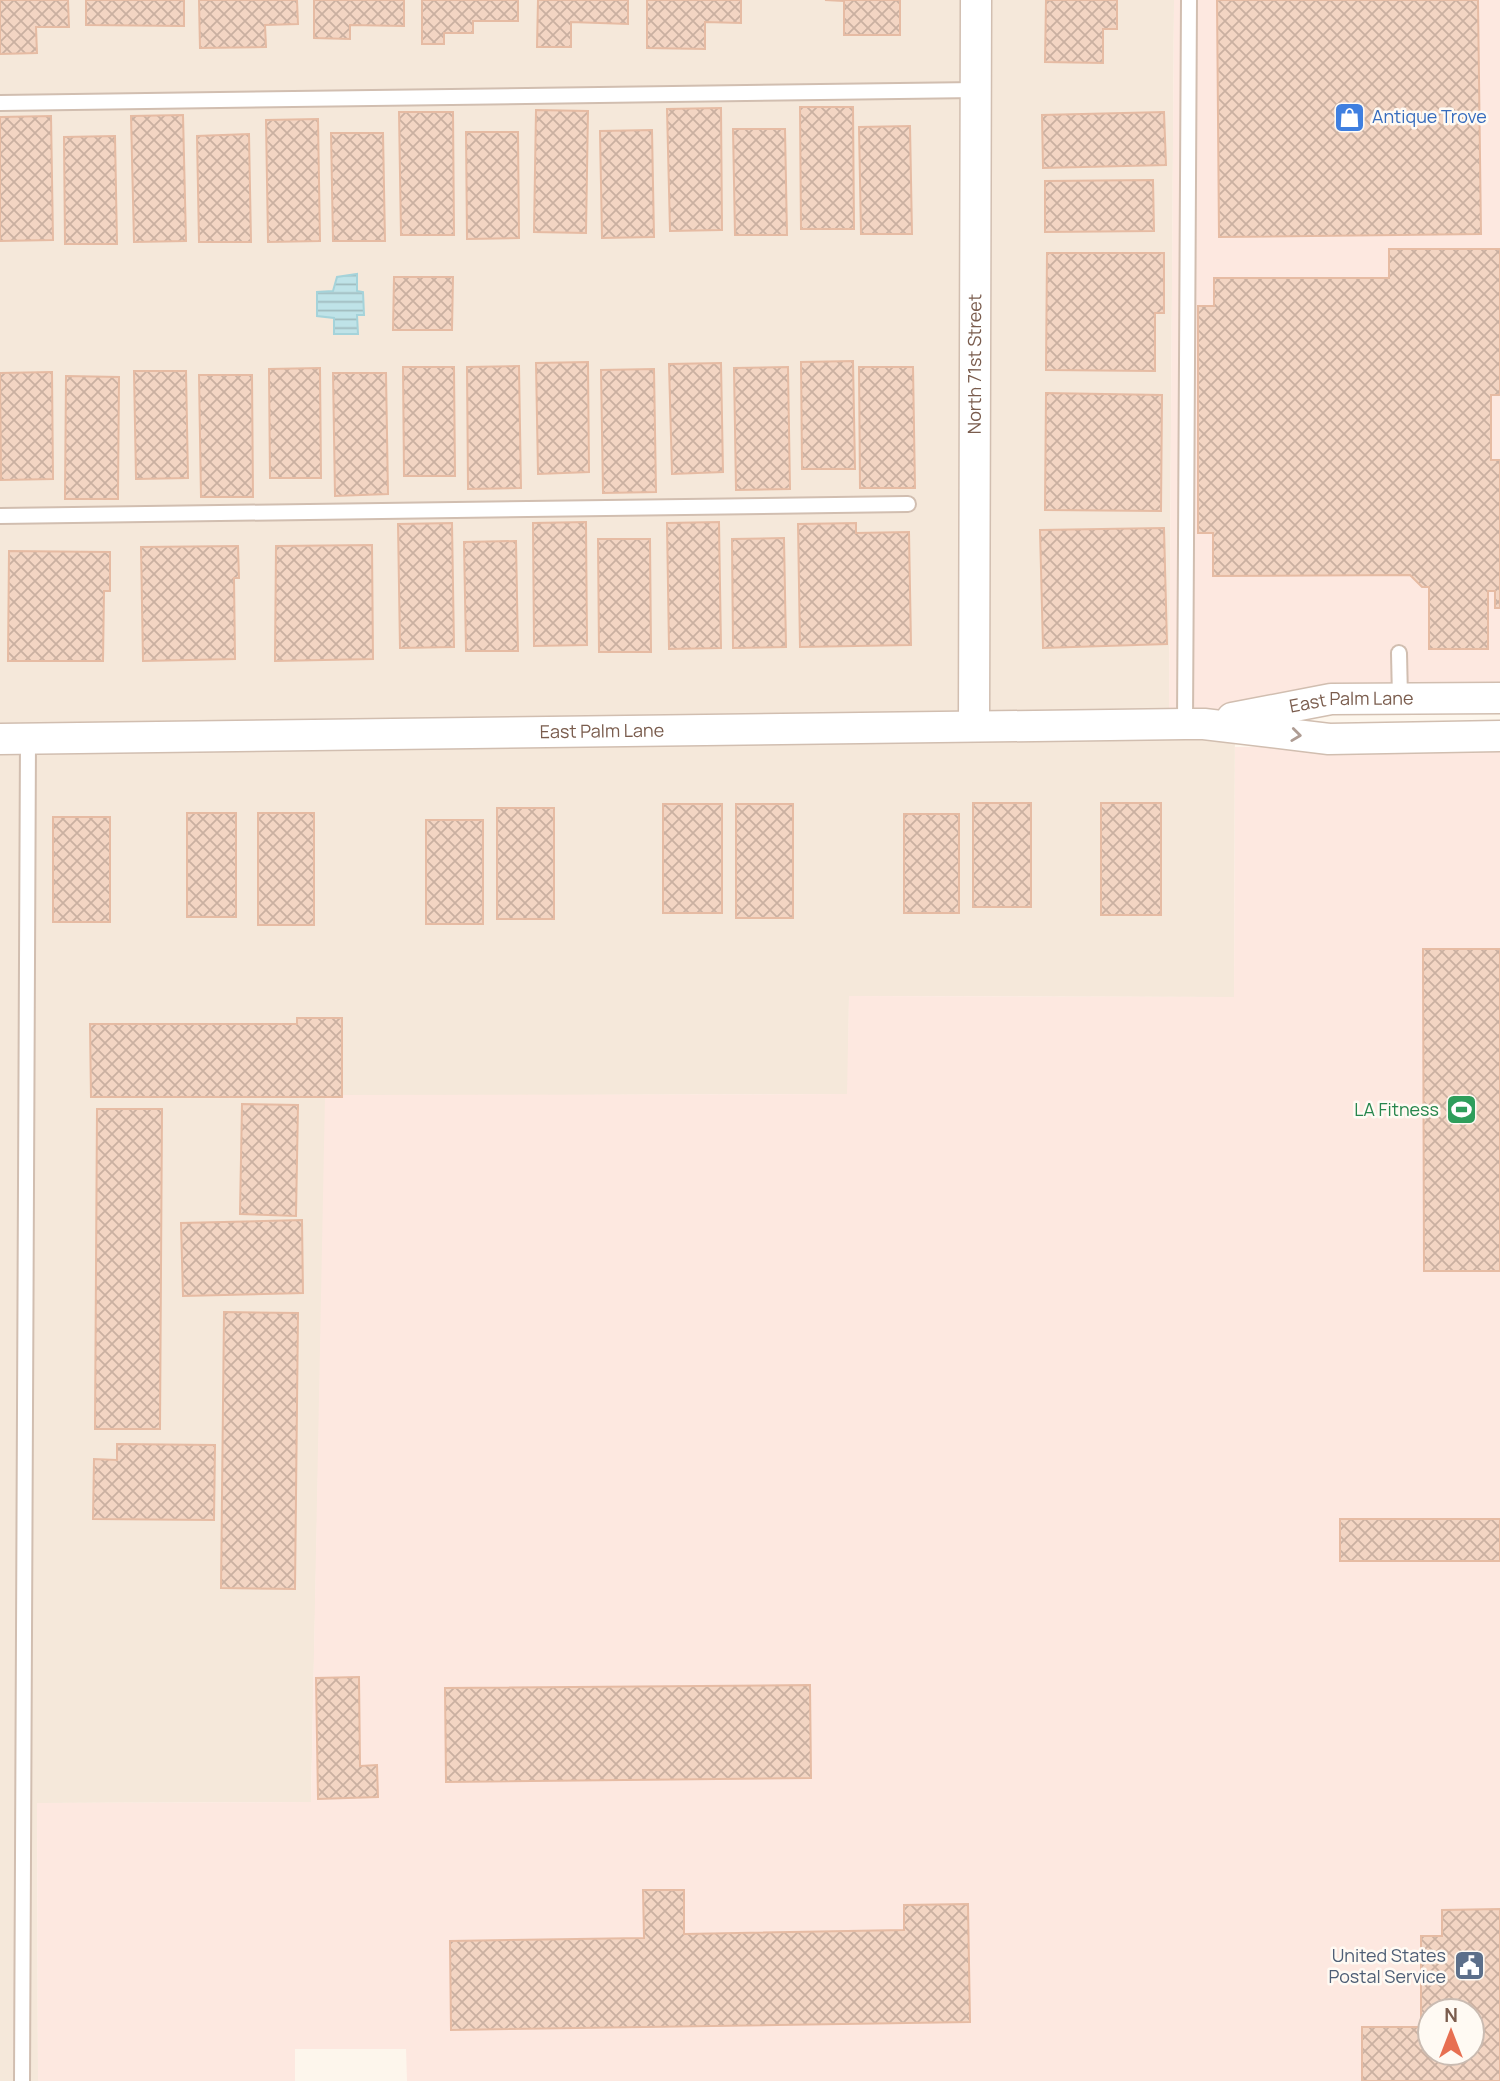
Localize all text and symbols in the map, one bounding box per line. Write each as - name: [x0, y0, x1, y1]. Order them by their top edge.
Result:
- shop icon: Antique Trove: [1332, 100, 1366, 134]
- place label: Antique Trove: [1372, 104, 1487, 128]
- street label: North 71st Street: [962, 294, 986, 434]
- street label: East Palm Lane: [1287, 686, 1413, 718]
- street label: East Palm Lane: [540, 718, 664, 743]
- one-way arrow: [1290, 728, 1302, 743]
- sports icon: LA Fitness: [1445, 1093, 1479, 1127]
- place label: LA Fitness: [1354, 1097, 1439, 1121]
- place label: United States Postal Service: [1329, 1943, 1446, 1988]
- public building icon: United States Postal Service: [1452, 1949, 1486, 1983]
- north arrow: [1416, 1997, 1486, 2067]
- text: N: [1444, 2002, 1458, 2028]

